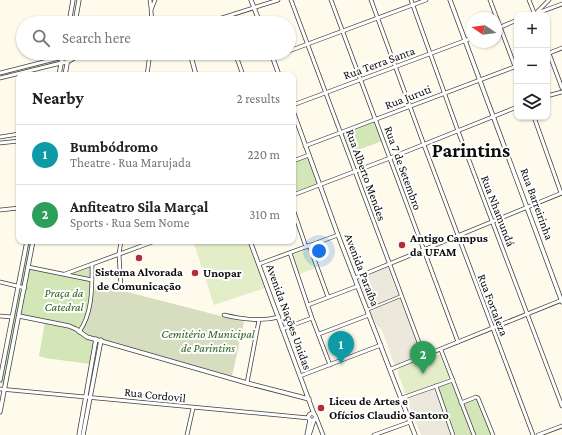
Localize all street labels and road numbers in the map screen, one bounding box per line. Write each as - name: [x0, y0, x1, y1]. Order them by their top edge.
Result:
- street label: Rua Terra Santa: [341, 43, 417, 82]
- street label: Rua Juruti: [383, 82, 433, 112]
- street label: Rua 7 de Setembro: [381, 124, 425, 212]
- street label: Rua Alberto Mendes: [343, 127, 389, 223]
- street label: Rua Barreirinha: [518, 166, 557, 242]
- street label: Rua Nhamundá: [478, 174, 518, 249]
- street label: Avenida Paraíba: [342, 232, 382, 309]
- street label: Avenida Nações Unidas: [263, 262, 315, 372]
- street label: Rua Fortaleza: [475, 272, 511, 338]
- street label: Rua Cordovil: [124, 385, 186, 405]

